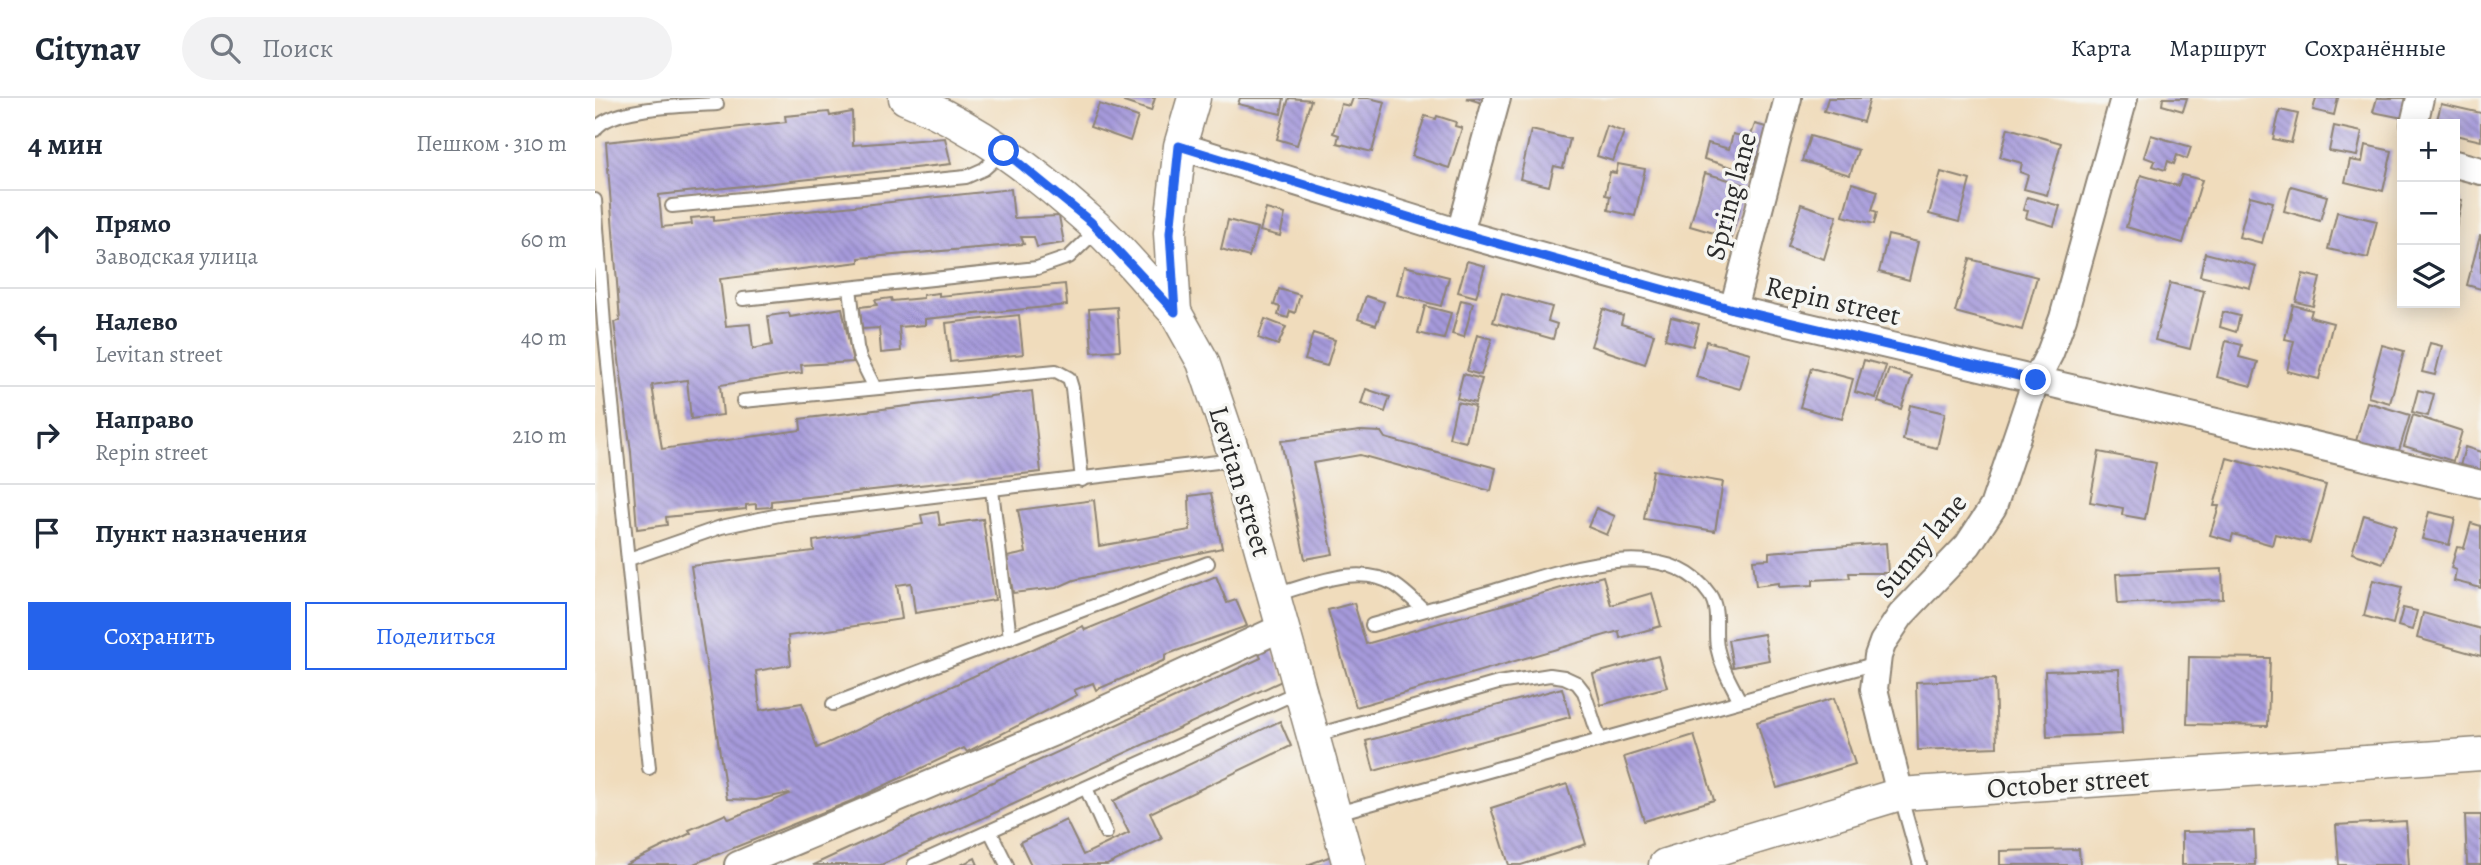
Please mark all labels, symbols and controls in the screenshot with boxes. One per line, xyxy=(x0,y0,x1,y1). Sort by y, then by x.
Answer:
search box xyxy=(182,17,672,80)
text: Citynav xyxy=(35,26,140,71)
icon: search xyxy=(206,29,244,67)
text: Поиск xyxy=(262,31,333,66)
text: Карта xyxy=(2071,32,2131,64)
text: Маршрут xyxy=(2169,32,2267,64)
text: Сохранённые xyxy=(2305,32,2446,64)
map controls xyxy=(2397,119,2460,308)
button: + xyxy=(2397,119,2460,182)
text: 4 мин xyxy=(28,124,103,164)
text: Пешком · 310 m xyxy=(416,128,567,159)
street label: Spring lane xyxy=(1696,128,1766,264)
route start xyxy=(988,135,1019,166)
button: − xyxy=(2397,182,2460,245)
text: Прямо xyxy=(95,206,171,241)
icon: ahead xyxy=(28,220,66,258)
text: 60 m xyxy=(520,224,567,255)
text: Заводская улица xyxy=(95,241,258,272)
button: layers xyxy=(2397,245,2460,308)
street label: Repin street xyxy=(1761,267,1904,335)
text: Налево xyxy=(95,304,178,339)
icon: left xyxy=(28,318,66,356)
text: 40 m xyxy=(521,322,567,353)
text: Levitan street xyxy=(95,339,223,370)
route end xyxy=(2020,364,2051,395)
street label: Levitan street xyxy=(1199,401,1281,561)
text: Направо xyxy=(95,402,194,437)
icon: right xyxy=(28,416,66,454)
text: 210 m xyxy=(512,420,567,451)
text: Repin street xyxy=(95,437,208,468)
street label: Sunny lane xyxy=(1866,485,1976,606)
icon: arrive xyxy=(28,514,66,552)
text: Пункт назначения xyxy=(95,516,307,551)
button: Сохранить xyxy=(28,602,291,670)
button: Поделиться xyxy=(305,602,567,670)
street label: October street xyxy=(1986,758,2151,808)

